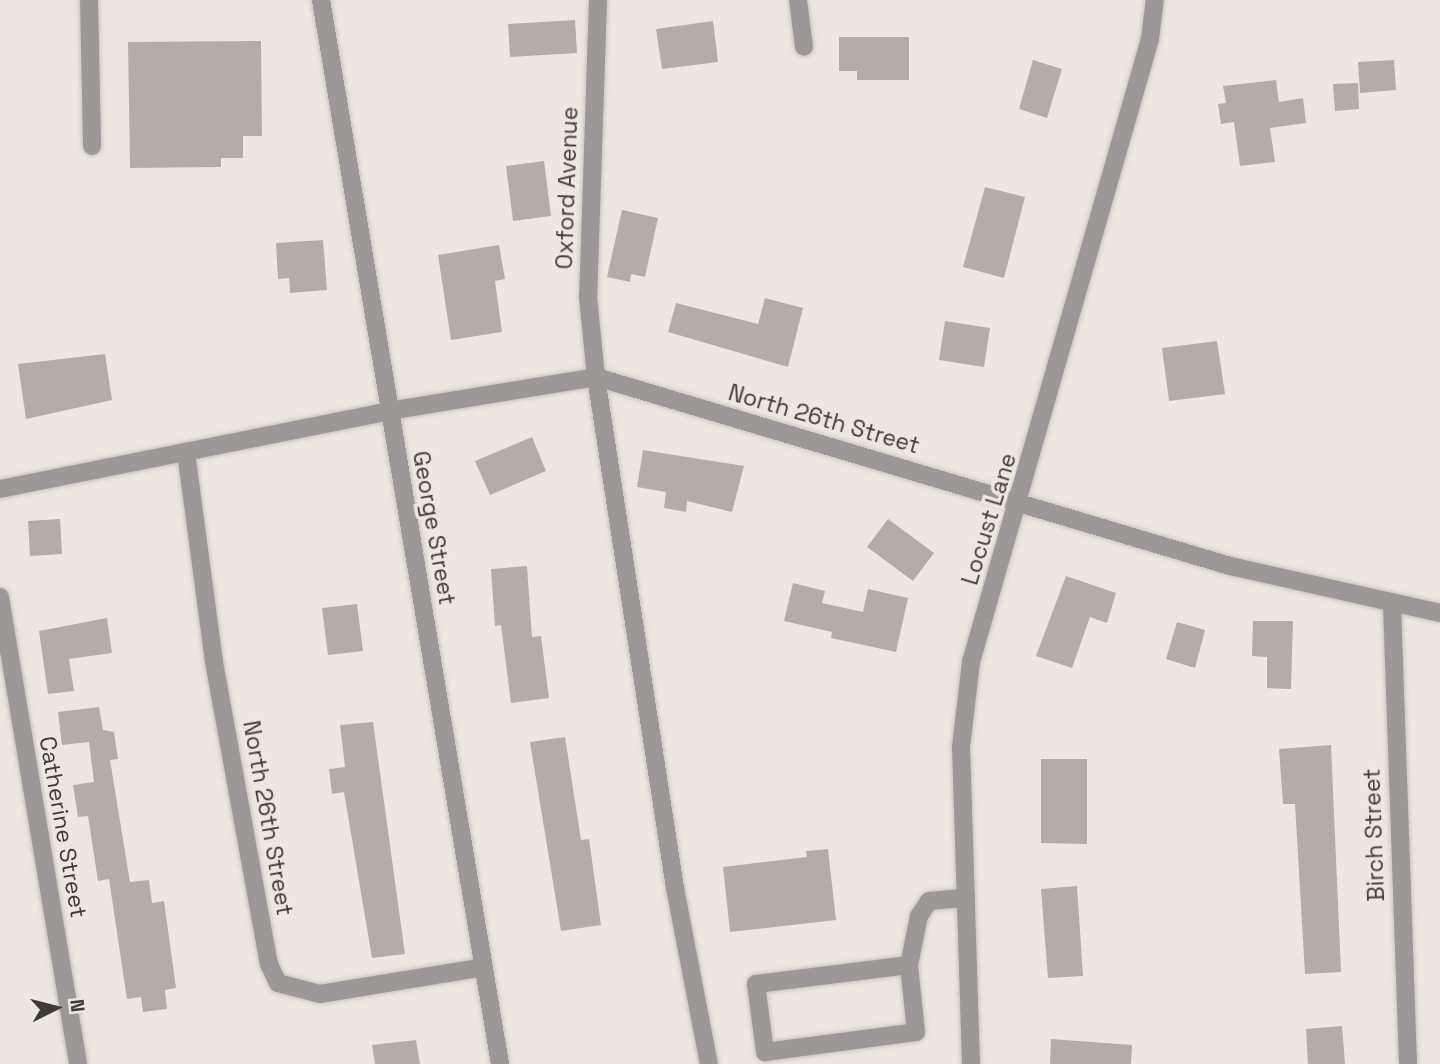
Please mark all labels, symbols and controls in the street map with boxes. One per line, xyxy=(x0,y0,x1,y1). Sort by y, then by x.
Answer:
street label: Oxford Avenue xyxy=(550,106,584,270)
street label: North 26th Street xyxy=(725,379,923,459)
street label: George Street xyxy=(407,449,461,607)
street label: Locust Lane xyxy=(956,450,1022,588)
street label: North 26th Street xyxy=(237,718,299,918)
street label: Catherine Street xyxy=(33,734,93,920)
street label: Birch Street xyxy=(1358,768,1390,902)
north arrow xyxy=(21,973,91,1043)
text: N xyxy=(64,998,90,1013)

